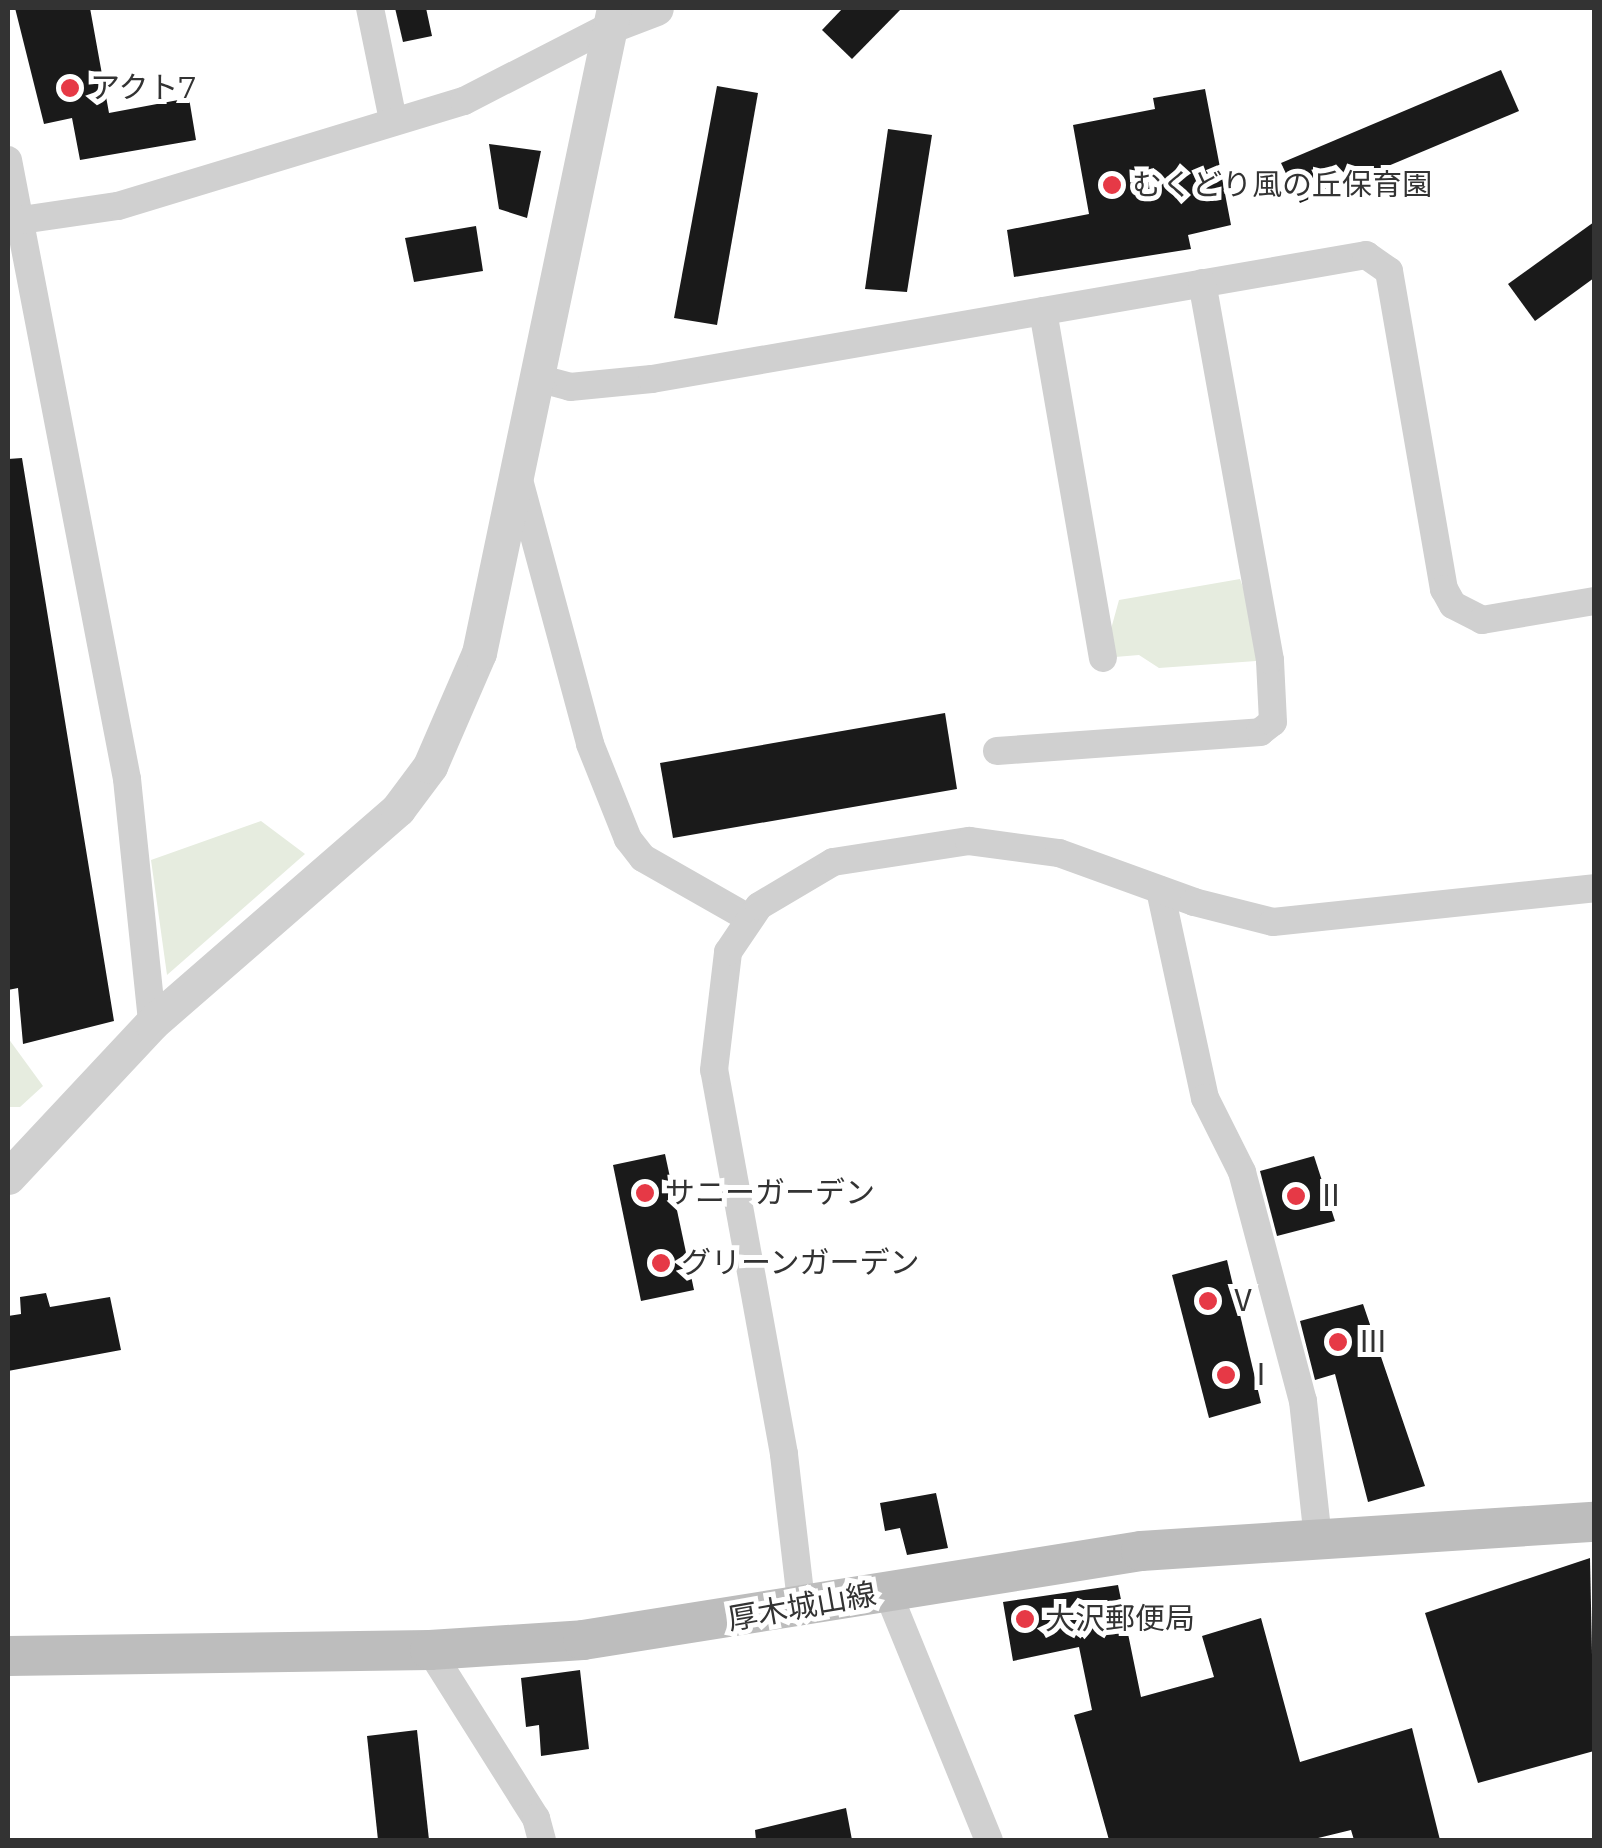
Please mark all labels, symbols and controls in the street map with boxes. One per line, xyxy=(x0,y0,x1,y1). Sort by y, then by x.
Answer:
place label: アクト7 xyxy=(90,70,198,106)
marker: アクト7 xyxy=(59,77,81,99)
place label: むくどり風の丘保育園 xyxy=(1132,167,1432,203)
marker: むくどり風の丘保育園 xyxy=(1101,174,1123,196)
place label: サニーガーデン xyxy=(665,1175,875,1211)
place label: Ⅱ xyxy=(1316,1178,1346,1214)
marker: サニーガーデン xyxy=(634,1182,656,1204)
marker: Ⅱ xyxy=(1285,1185,1307,1207)
place label: グリーンガーデン xyxy=(681,1245,921,1281)
marker: グリーンガーデン xyxy=(650,1252,672,1274)
place label: Ⅴ xyxy=(1228,1283,1258,1319)
marker: Ⅴ xyxy=(1197,1290,1219,1312)
place label: Ⅲ xyxy=(1358,1324,1388,1360)
marker: Ⅲ xyxy=(1327,1331,1349,1353)
place label: Ⅰ xyxy=(1246,1357,1276,1393)
marker: Ⅰ xyxy=(1215,1364,1237,1386)
street label: 厚木城山線 xyxy=(725,1576,879,1638)
place label: 大沢郵便局 xyxy=(1045,1601,1195,1637)
marker: 大沢郵便局 xyxy=(1014,1608,1036,1630)

